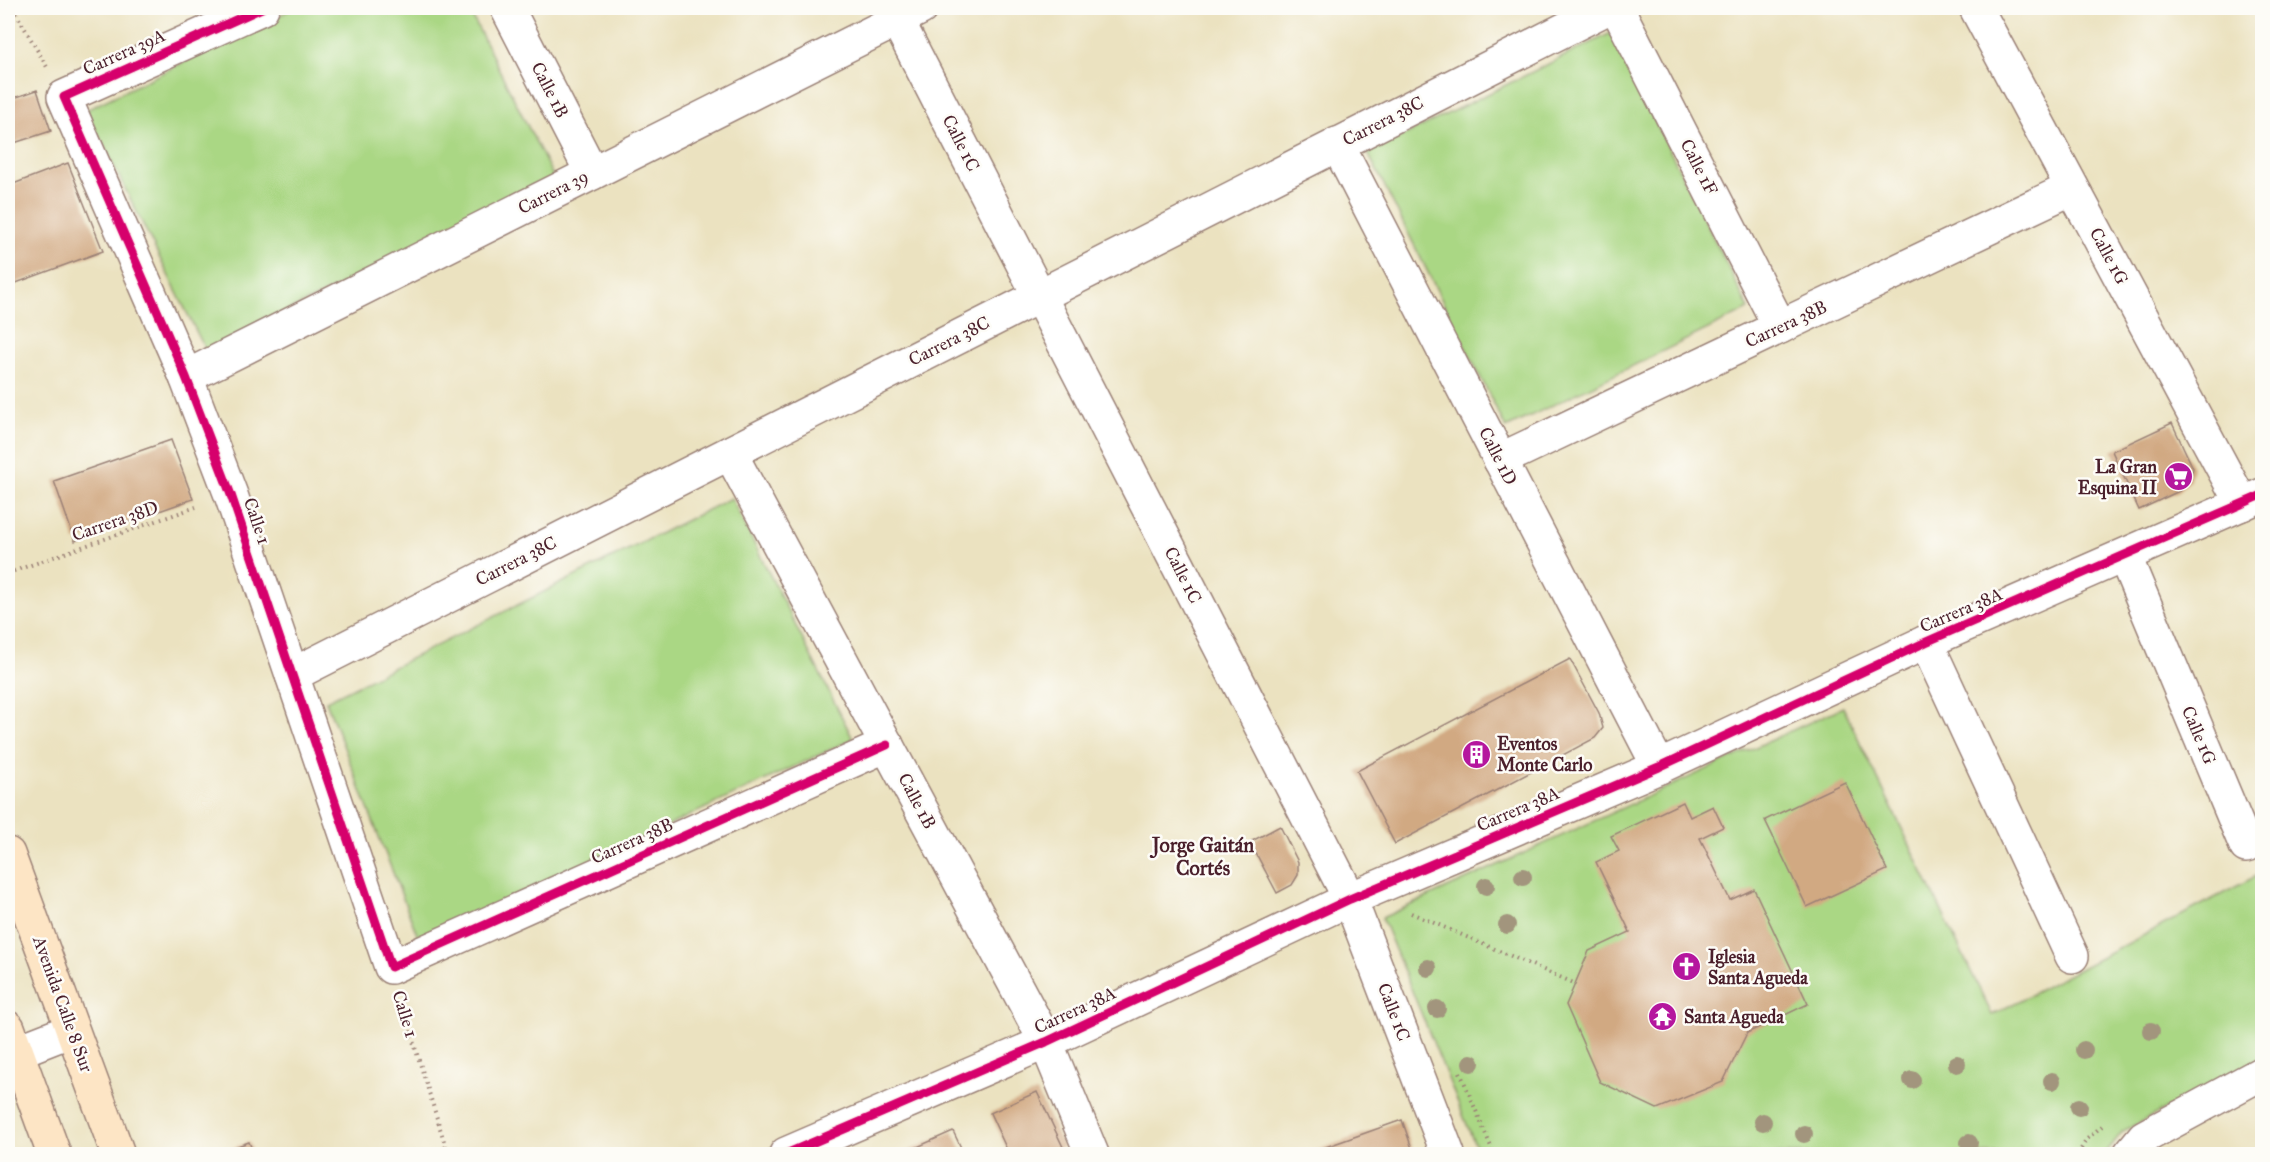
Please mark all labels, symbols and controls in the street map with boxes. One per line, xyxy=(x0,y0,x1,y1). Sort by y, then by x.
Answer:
street label: Carrera 39A xyxy=(79,24,169,80)
street label: Calle 1B xyxy=(527,58,573,122)
street label: Carrera 38C xyxy=(1339,91,1427,151)
street label: Calle 1C xyxy=(938,111,984,175)
street label: Calle 1F xyxy=(1676,135,1722,199)
street label: Carrera 39 xyxy=(514,165,592,219)
street label: Calle 1G xyxy=(2085,224,2133,288)
street label: Carrera 38B xyxy=(1742,296,1830,352)
street label: Carrera 38C xyxy=(905,311,993,371)
street label: Calle 1D xyxy=(1474,423,1522,489)
place label: La Gran Esquina II xyxy=(2078,456,2157,500)
supermarket icon: La Gran Esquina II xyxy=(2162,461,2194,493)
street label: Calle 1 xyxy=(239,495,275,547)
street label: Carrera 38D xyxy=(69,496,161,546)
street label: Carrera 38C xyxy=(472,531,560,591)
street label: Calle 1C xyxy=(1160,543,1206,607)
street label: Carrera 38A xyxy=(1916,583,2006,637)
street label: Calle 1G xyxy=(2177,703,2221,767)
place label: Eventos Monte Carlo xyxy=(1497,733,1592,776)
building icon: Eventos Monte Carlo xyxy=(1460,738,1492,770)
street label: Calle 1B xyxy=(893,769,941,833)
street label: Carrera 38A xyxy=(1473,782,1563,836)
street label: Carrera 38B xyxy=(587,813,677,869)
district label: Jorge Gaitán Cortés xyxy=(1149,833,1254,880)
street label: Avenida Calle 8 Sur xyxy=(28,932,98,1075)
place label: Iglesia Santa Agueda xyxy=(1708,946,1808,990)
church icon: Iglesia Santa Agueda xyxy=(1671,951,1703,983)
street label: Calle 1C xyxy=(1373,980,1415,1044)
street label: Carrera 38A xyxy=(1031,981,1119,1039)
street label: Calle 1 xyxy=(387,988,423,1040)
temple icon: Santa Agueda xyxy=(1647,1001,1679,1033)
place label: Santa Agueda xyxy=(1684,1006,1784,1029)

